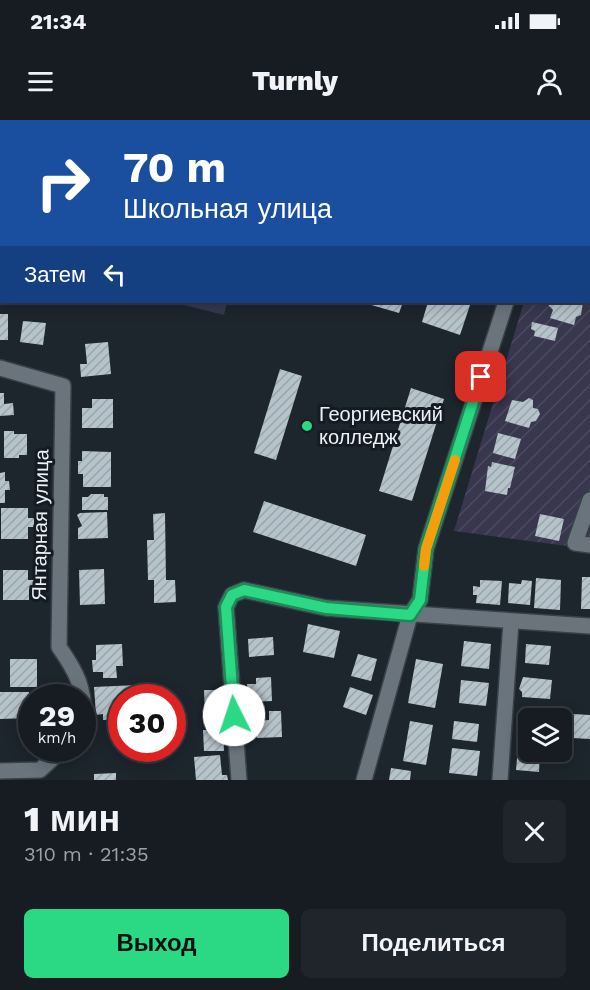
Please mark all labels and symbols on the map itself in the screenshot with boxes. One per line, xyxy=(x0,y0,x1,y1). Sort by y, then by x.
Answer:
pin xyxy=(455,351,506,402)
place label: Георгиевский колледж xyxy=(319,402,443,449)
marker: Георгиевский колледж xyxy=(300,419,314,433)
street label: Янтарная улица xyxy=(27,448,53,601)
position arrow xyxy=(202,683,266,747)
speed limit sign: 30 xyxy=(108,684,186,762)

